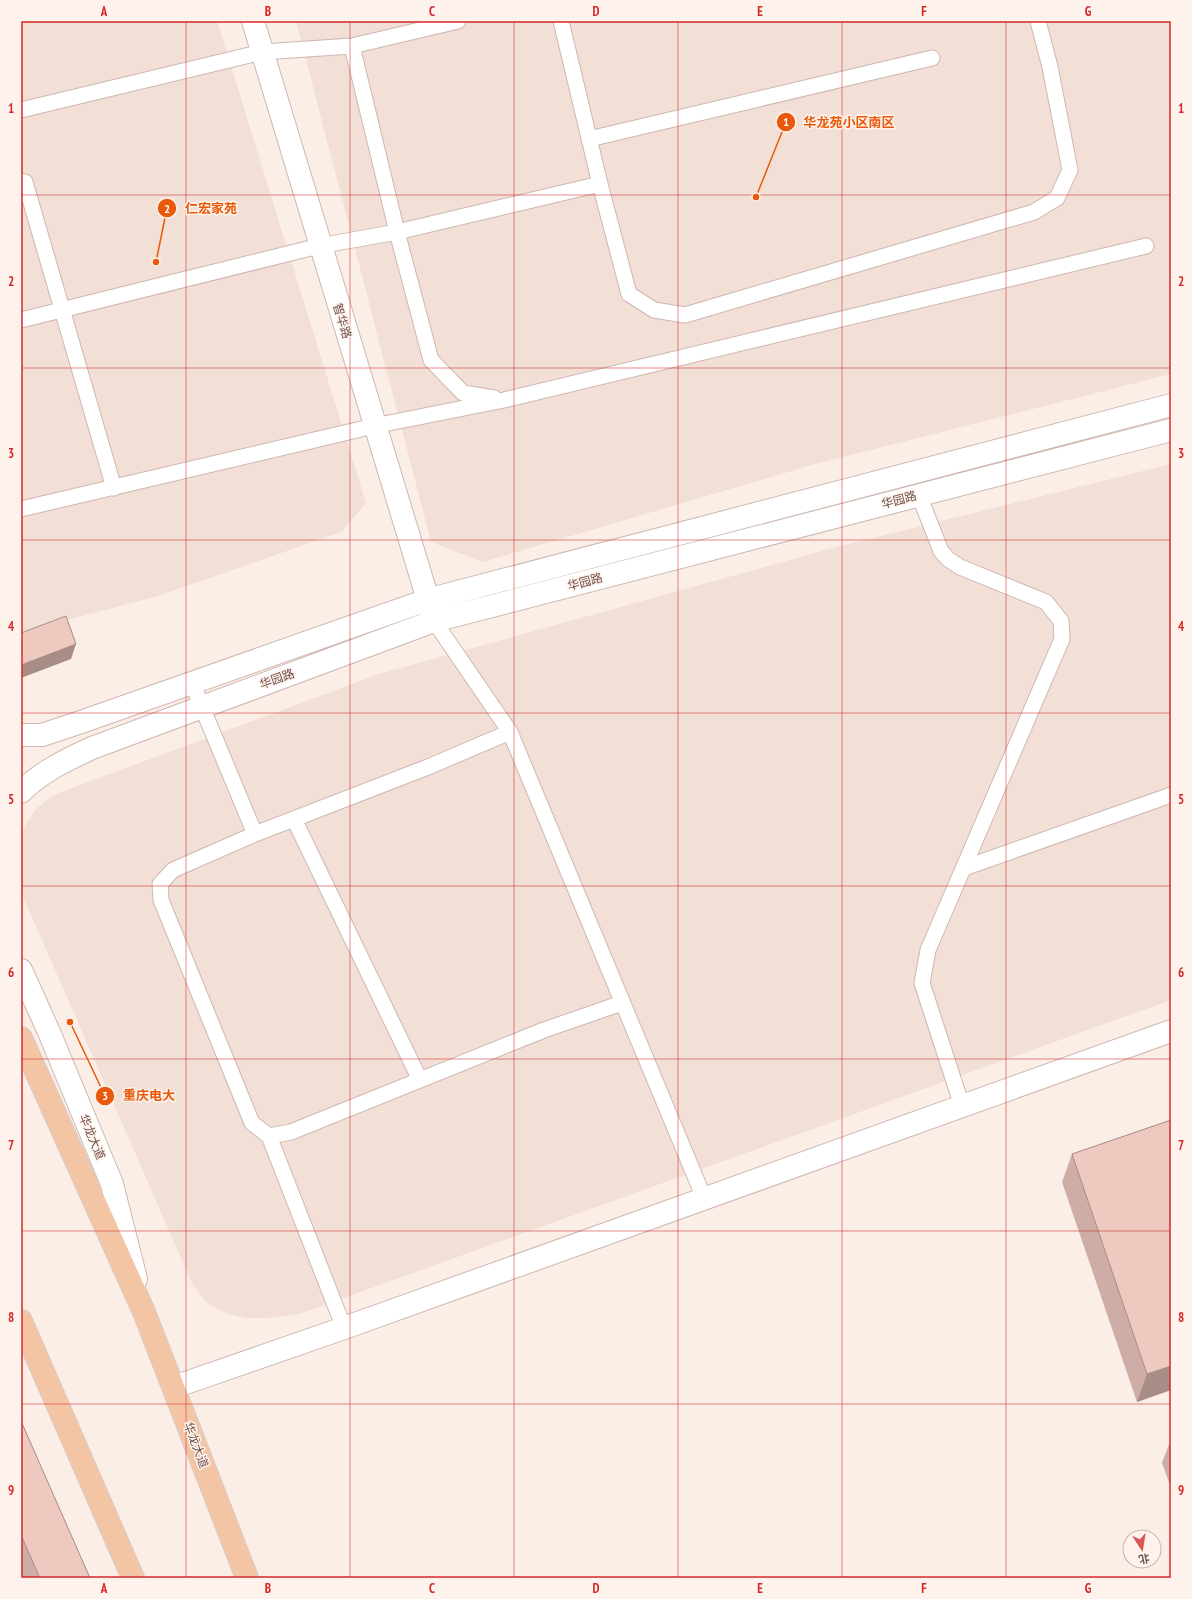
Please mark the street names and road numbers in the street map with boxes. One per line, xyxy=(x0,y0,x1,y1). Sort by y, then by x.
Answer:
street label: 智华路 xyxy=(330,301,355,340)
street label: 华园路 xyxy=(880,488,918,511)
street label: 华园路 xyxy=(566,570,604,593)
street label: 华园路 xyxy=(257,665,296,692)
street label: 华龙大道 xyxy=(76,1112,109,1162)
street label: 华龙大道 xyxy=(181,1420,212,1470)

